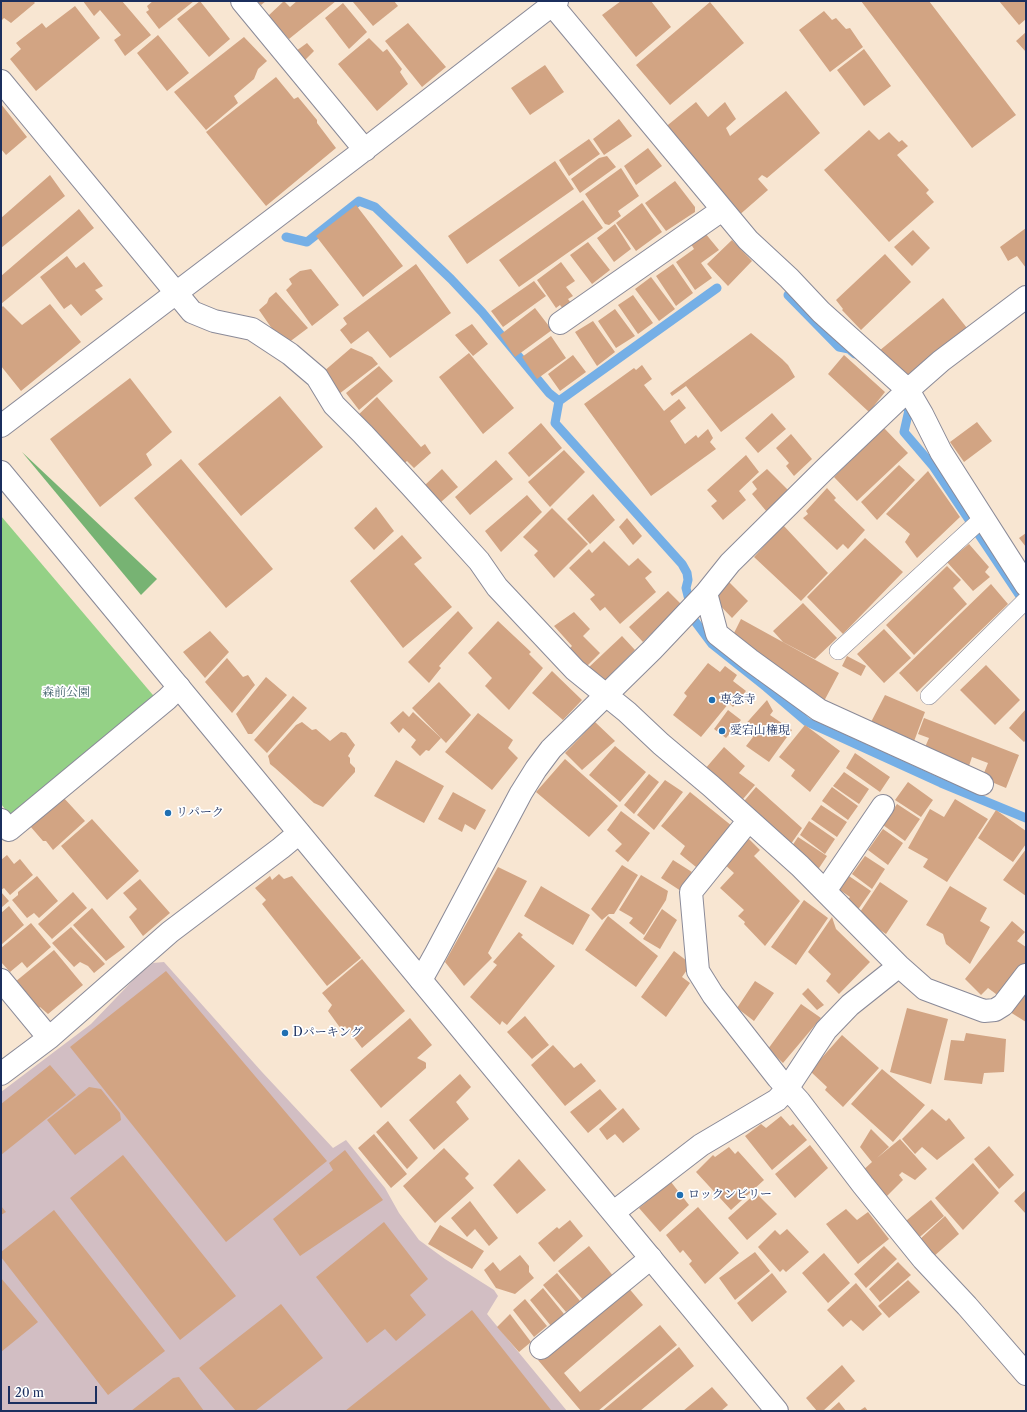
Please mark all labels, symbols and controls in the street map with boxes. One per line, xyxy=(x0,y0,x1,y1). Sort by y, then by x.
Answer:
park label: 森前公園 xyxy=(42,686,90,700)
place label: 専念寺 xyxy=(720,693,756,707)
marker: 専念寺 xyxy=(707,695,717,705)
place label: 愛宕山権現 xyxy=(730,724,790,738)
marker: 愛宕山権現 xyxy=(717,726,727,736)
place label: リパーク xyxy=(176,806,224,820)
marker: リパーク xyxy=(163,808,173,818)
place label: Dパーキング xyxy=(293,1026,363,1040)
marker: Dパーキング xyxy=(280,1028,290,1038)
place label: ロックンビリー xyxy=(688,1188,772,1202)
marker: ロックンビリー xyxy=(675,1190,685,1200)
scale bar xyxy=(10,1378,99,1404)
text: 20 m xyxy=(15,1385,44,1400)

